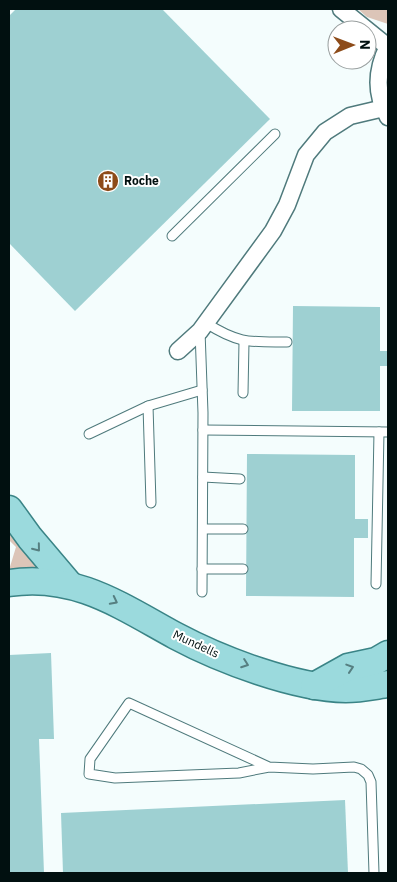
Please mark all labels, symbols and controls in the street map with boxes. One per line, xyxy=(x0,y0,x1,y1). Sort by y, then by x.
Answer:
north arrow xyxy=(327,20,377,70)
text: N xyxy=(356,40,374,50)
building icon: Roche xyxy=(96,169,120,193)
place label: Roche xyxy=(124,173,159,188)
one-way arrow xyxy=(32,542,40,551)
one-way arrow xyxy=(109,595,118,605)
street label: Mundells xyxy=(171,626,222,661)
one-way arrow xyxy=(240,658,248,668)
one-way arrow xyxy=(346,663,354,673)

